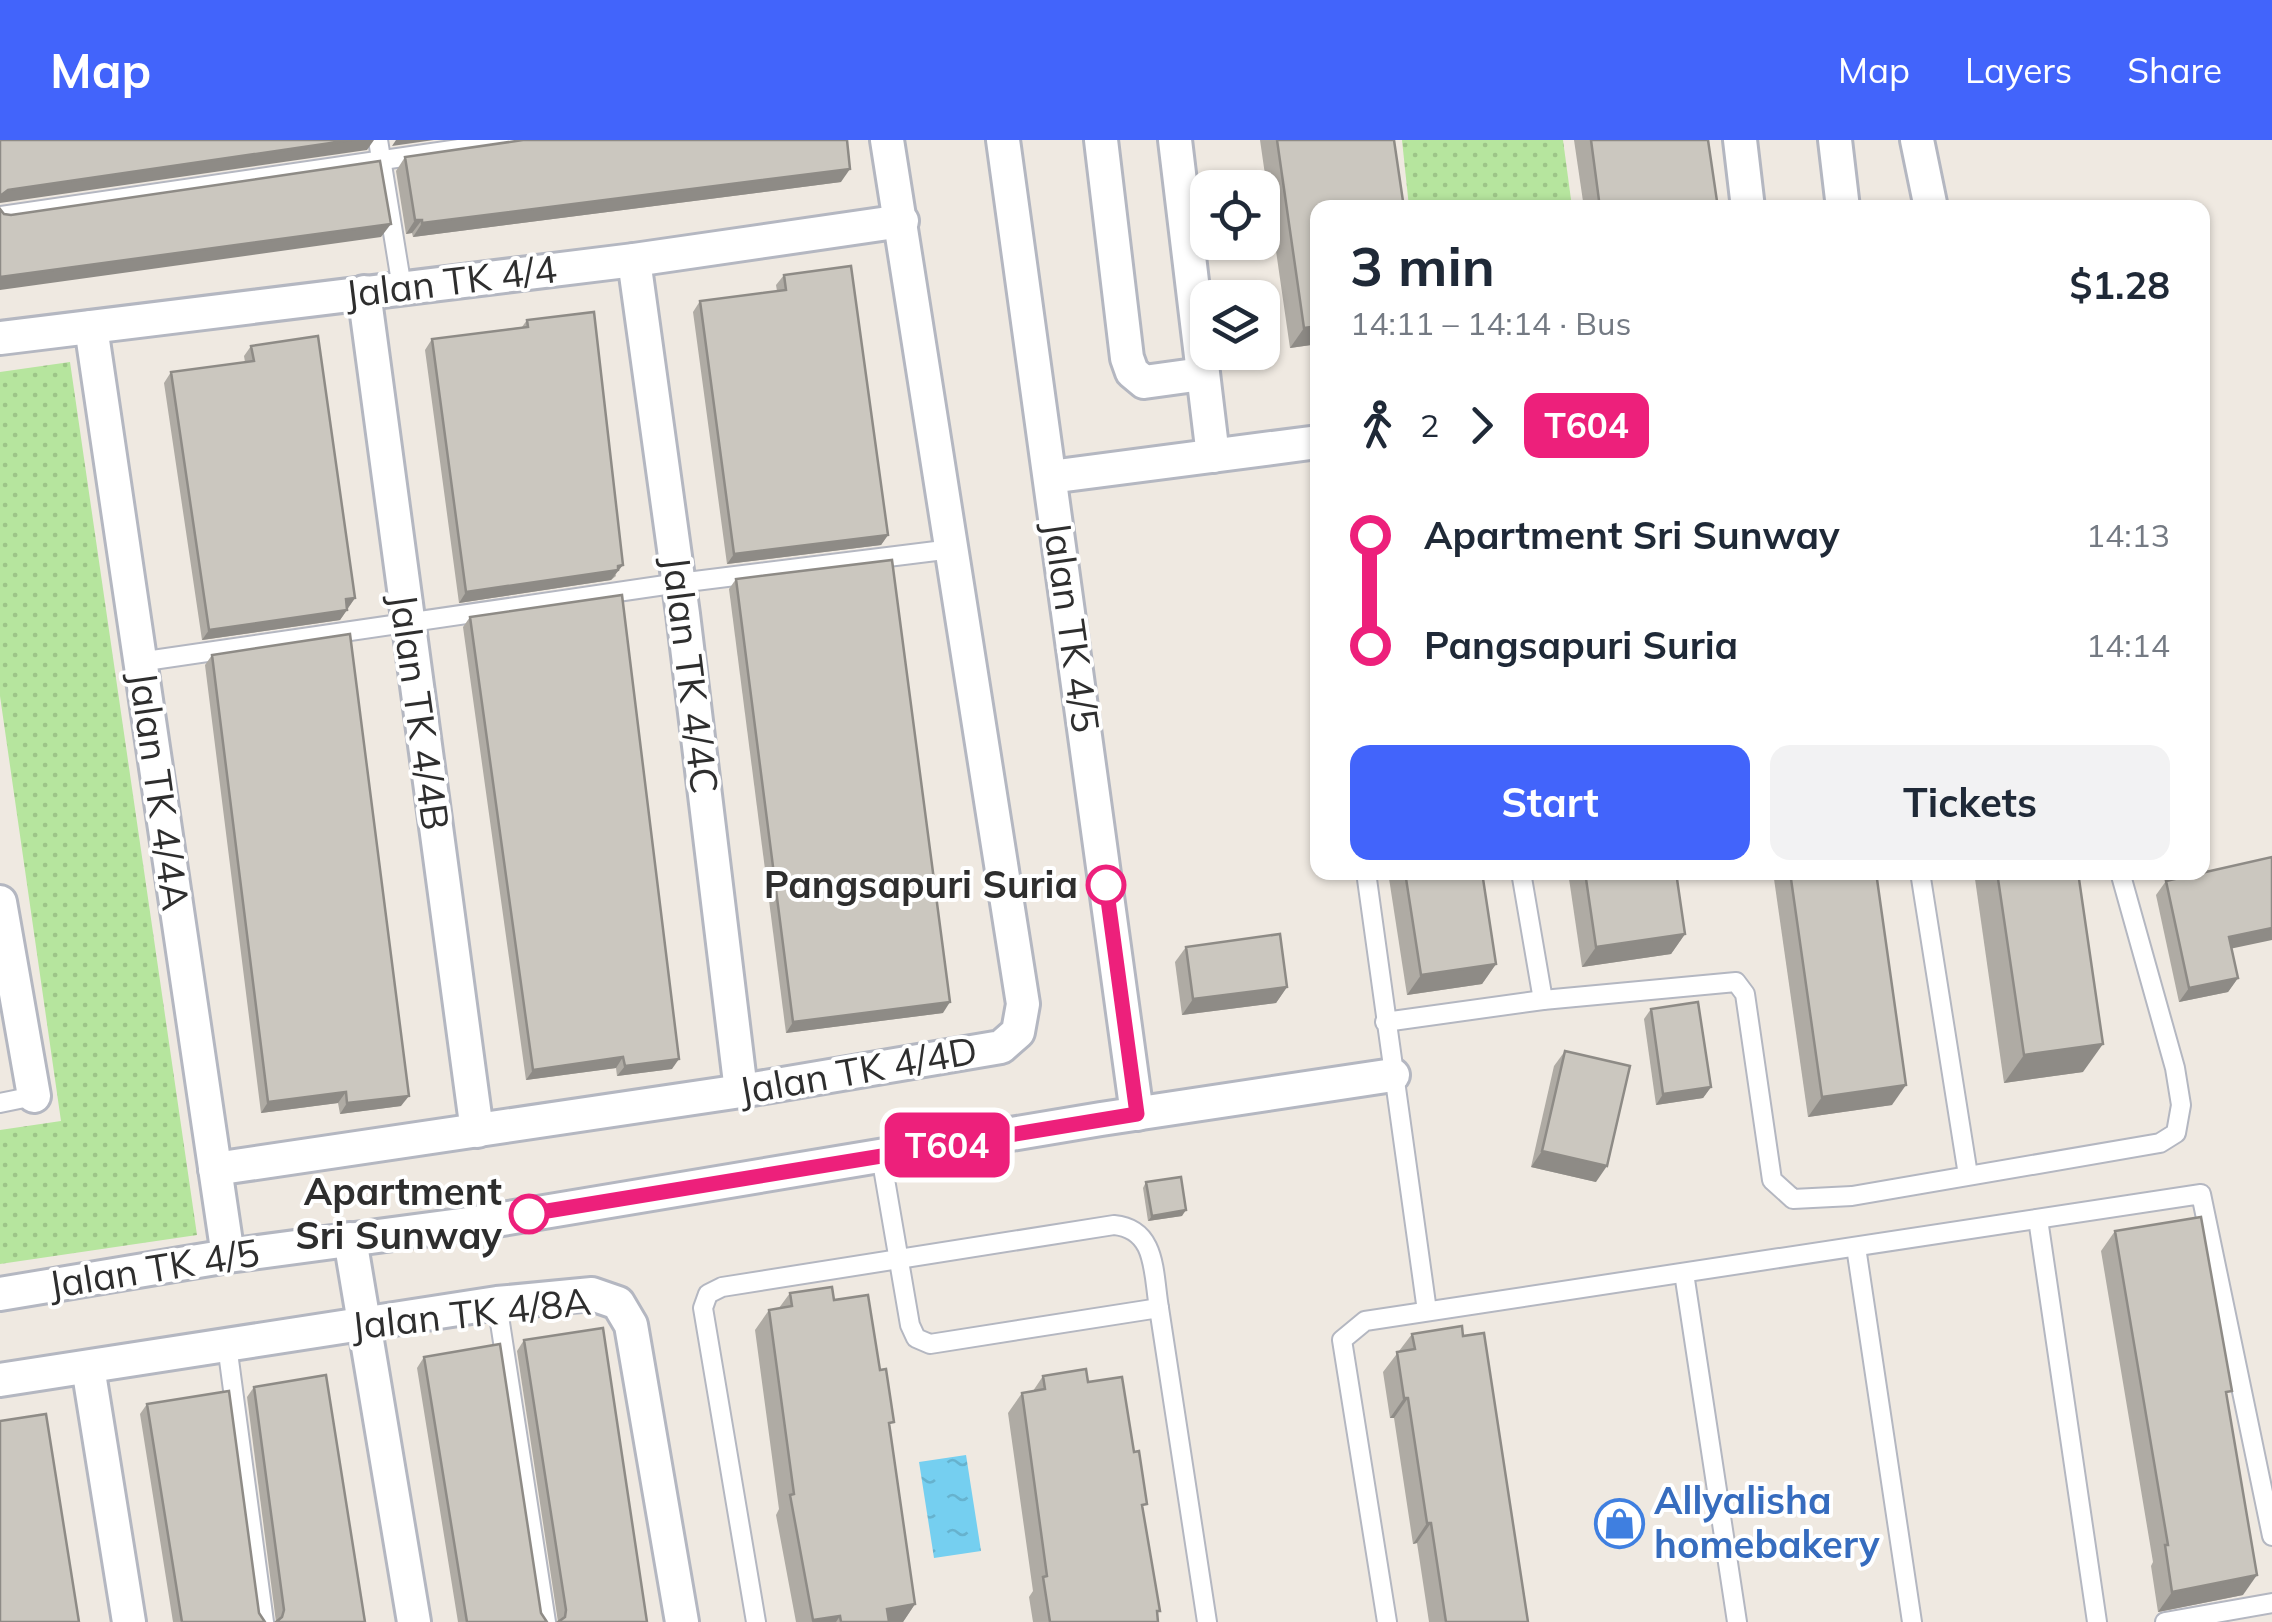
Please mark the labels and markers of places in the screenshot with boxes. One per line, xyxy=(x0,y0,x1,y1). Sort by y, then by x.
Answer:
place label: Pangsapuri Suria xyxy=(764,860,1078,908)
marker: Pangsapuri Suria xyxy=(1087,866,1125,904)
place label: Apartment Sri Sunway xyxy=(295,1167,502,1259)
marker: Apartment Sri Sunway xyxy=(510,1195,548,1233)
place label: Allyalisha homebakery xyxy=(1654,1476,1880,1568)
shop icon: Allyalisha homebakery xyxy=(1593,1497,1645,1549)

